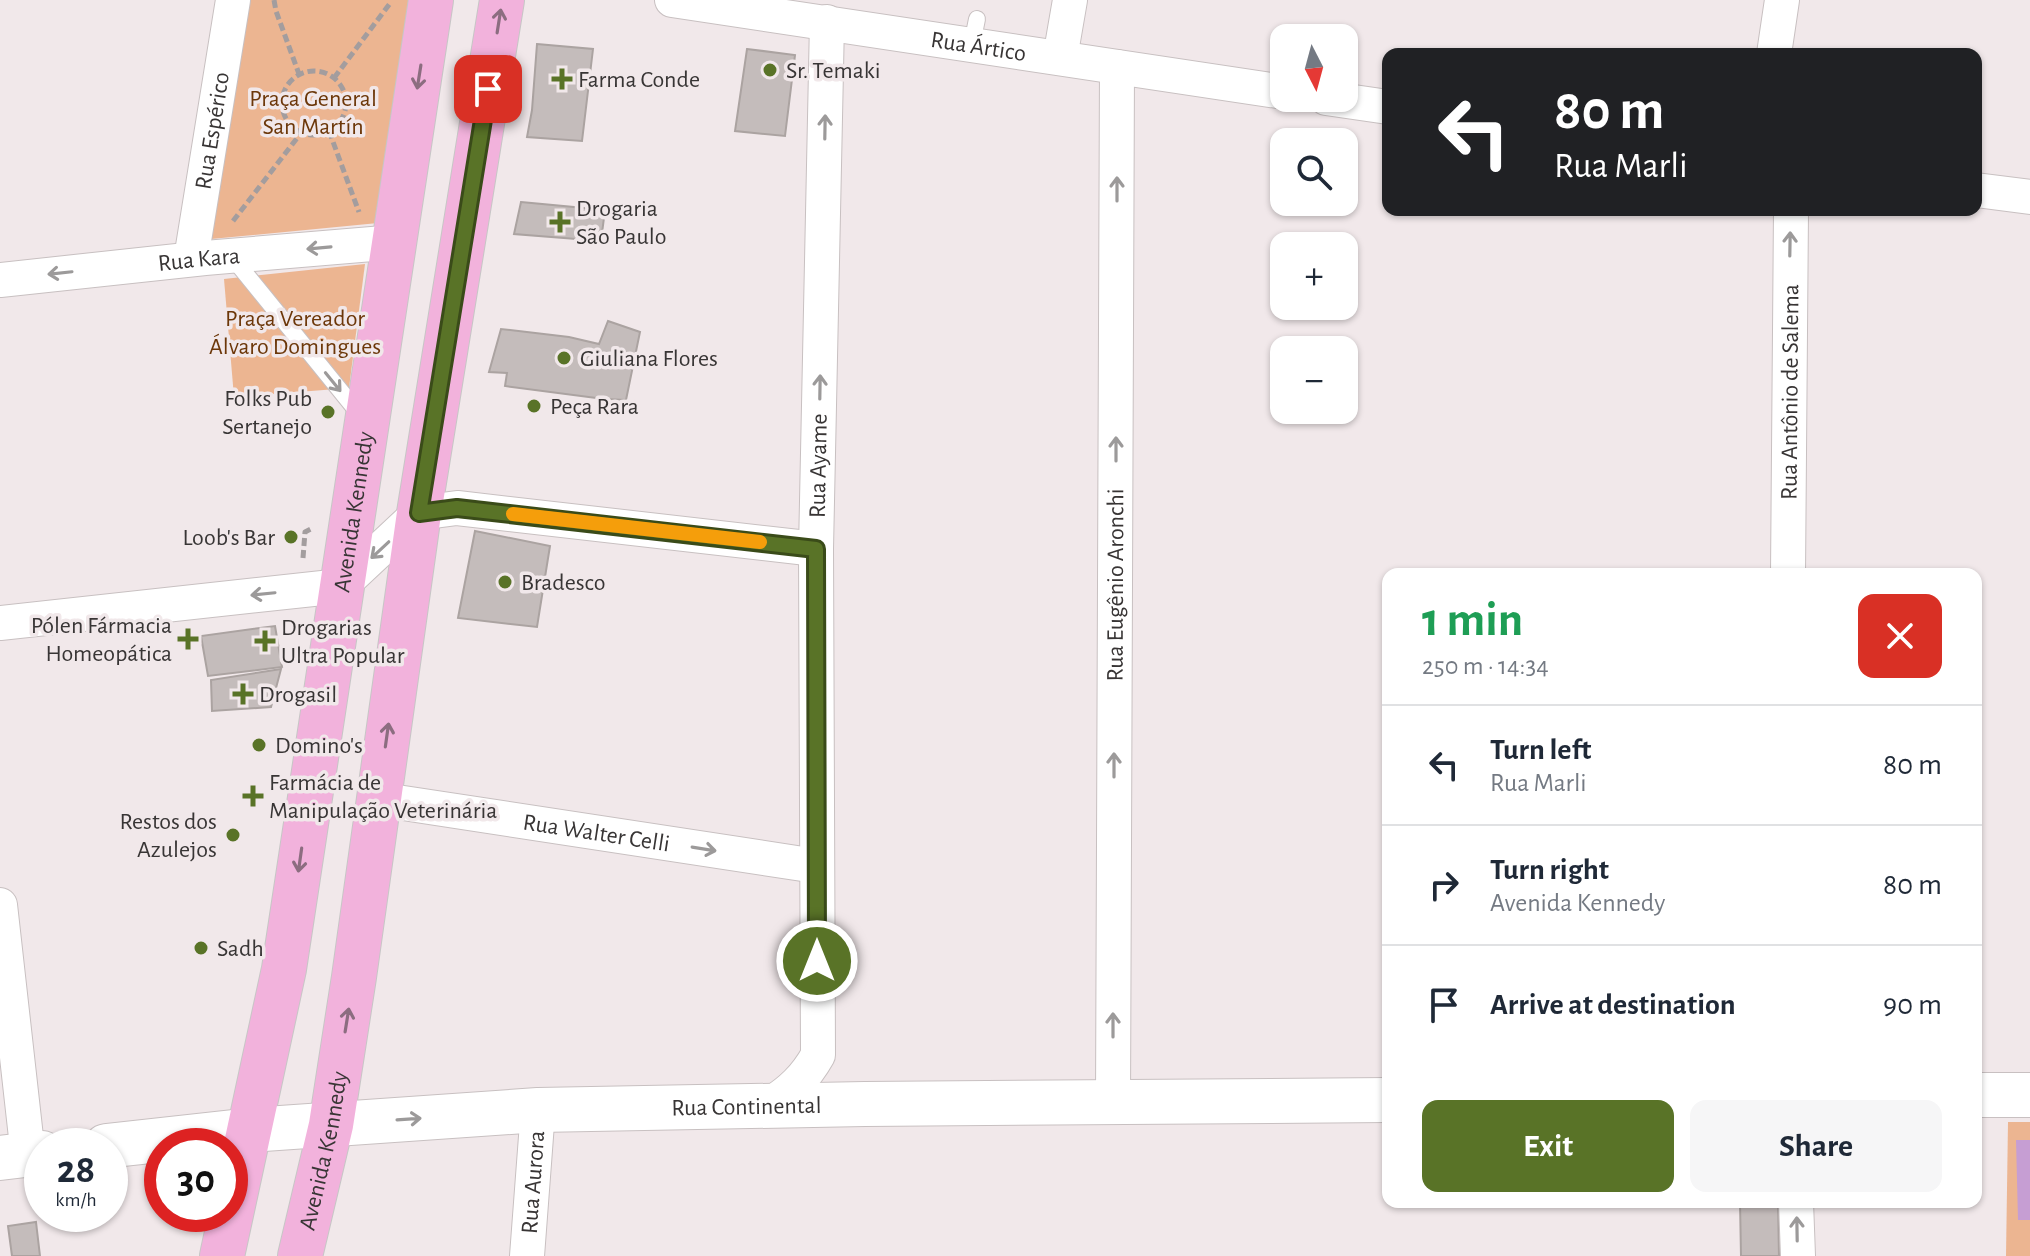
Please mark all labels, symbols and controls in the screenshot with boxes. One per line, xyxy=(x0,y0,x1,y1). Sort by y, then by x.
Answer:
one-way arrow xyxy=(492,9,507,35)
north arrow xyxy=(1270,24,1358,112)
map controls xyxy=(1270,24,1358,424)
street label: Rua Ártico xyxy=(929,28,1028,66)
pin xyxy=(454,55,522,123)
place label: Sr. Temaki xyxy=(786,59,881,83)
marker: Sr. Temaki xyxy=(761,61,779,79)
one-way arrow xyxy=(411,64,426,89)
icon: arrive xyxy=(466,67,510,111)
place label: Farma Conde xyxy=(578,68,700,92)
street label: Rua Espérico xyxy=(191,70,234,191)
marker: Farma Conde xyxy=(553,70,571,88)
icon: left xyxy=(1422,80,1526,184)
text: 80 m xyxy=(1554,83,1664,139)
park label: Praça General San Martín xyxy=(249,87,377,139)
one-way arrow xyxy=(817,114,833,141)
button: search xyxy=(1270,128,1358,216)
text: Rua Marli xyxy=(1554,148,1688,184)
one-way arrow xyxy=(1109,176,1125,203)
place label: Drogaria São Paulo xyxy=(576,197,667,249)
marker: Drogaria São Paulo xyxy=(551,213,569,231)
one-way arrow xyxy=(1782,231,1798,258)
button: + xyxy=(1270,232,1358,320)
one-way arrow xyxy=(306,241,333,256)
street label: Rua Kara xyxy=(157,244,241,276)
one-way arrow xyxy=(47,266,74,281)
street label: Rua Antônio de Salema xyxy=(1778,284,1803,500)
park label: Praça Vereador Álvaro Domingues xyxy=(209,307,381,359)
button: − xyxy=(1270,336,1358,424)
place label: Giuliana Flores xyxy=(580,347,718,371)
marker: Giuliana Flores xyxy=(555,349,573,367)
one-way arrow xyxy=(324,371,342,392)
one-way arrow xyxy=(812,374,827,401)
place label: Folks Pub Sertanejo xyxy=(222,387,312,439)
place label: Peça Rara xyxy=(550,395,639,419)
marker: Peça Rara xyxy=(525,397,543,415)
marker: Folks Pub Sertanejo xyxy=(319,403,337,421)
street label: Rua Ayame xyxy=(806,413,832,518)
street label: Avenida Kennedy xyxy=(330,430,378,594)
one-way arrow xyxy=(1108,436,1124,463)
street label: Rua Eugênio Aronchi xyxy=(1104,488,1128,682)
place label: Loob's Bar xyxy=(182,526,275,550)
marker: Loob's Bar xyxy=(282,528,300,546)
one-way arrow xyxy=(370,540,390,559)
place label: Bradesco xyxy=(521,571,606,595)
marker: Bradesco xyxy=(496,573,514,591)
one-way arrow xyxy=(250,587,277,602)
button: close xyxy=(1858,594,1942,678)
text: 1 min xyxy=(1422,597,1523,645)
place label: Pólen Fármacia Homeopática xyxy=(31,614,172,666)
place label: Drogarias Ultra Popular xyxy=(281,616,405,668)
marker: Pólen Fármacia Homeopática xyxy=(179,630,197,648)
marker: Drogarias Ultra Popular xyxy=(256,632,274,650)
text: 250 m · 14:34 xyxy=(1422,653,1549,679)
place label: Drogasil xyxy=(259,683,337,707)
marker: Drogasil xyxy=(234,685,252,703)
one-way arrow xyxy=(380,723,395,748)
place label: Domino's xyxy=(275,734,363,758)
text: Turn left xyxy=(1490,735,1591,765)
marker: Domino's xyxy=(250,736,268,754)
icon: left xyxy=(1422,743,1466,787)
text: 80 m xyxy=(1883,750,1942,780)
one-way arrow xyxy=(1106,752,1122,779)
text: Rua Marli xyxy=(1490,770,1587,796)
place label: Farmácia de Manipulação Veterinária xyxy=(269,771,497,823)
marker: Farmácia de Manipulação Veterinária xyxy=(244,787,262,805)
place label: Restos dos Azulejos xyxy=(120,810,217,862)
street label: Rua Walter Celli xyxy=(521,810,671,857)
marker: Restos dos Azulejos xyxy=(224,826,242,844)
one-way arrow xyxy=(691,842,716,857)
one-way arrow xyxy=(292,847,307,872)
text: Turn right xyxy=(1490,855,1609,885)
icon: right xyxy=(1422,863,1466,907)
text: 80 m xyxy=(1883,870,1942,900)
text: Avenida Kennedy xyxy=(1490,890,1665,916)
position arrow xyxy=(775,919,859,1003)
place label: Sadh xyxy=(217,937,264,961)
marker: Sadh xyxy=(192,939,210,957)
icon: arrive xyxy=(1422,983,1466,1027)
text: Arrive at destination xyxy=(1490,990,1736,1020)
text: 90 m xyxy=(1883,990,1942,1020)
one-way arrow xyxy=(341,1008,356,1033)
one-way arrow xyxy=(1105,1012,1121,1039)
street label: Avenida Kennedy xyxy=(296,1070,352,1233)
street label: Rua Continental xyxy=(671,1094,822,1121)
button: Exit xyxy=(1422,1100,1674,1192)
button: Share xyxy=(1690,1100,1942,1192)
one-way arrow xyxy=(395,1111,422,1126)
speed limit sign: 30 xyxy=(144,1128,248,1232)
street label: Rua Aurora xyxy=(518,1130,549,1235)
text: 28 xyxy=(57,1150,95,1190)
text: km/h xyxy=(55,1190,97,1210)
one-way arrow xyxy=(1789,1216,1805,1243)

